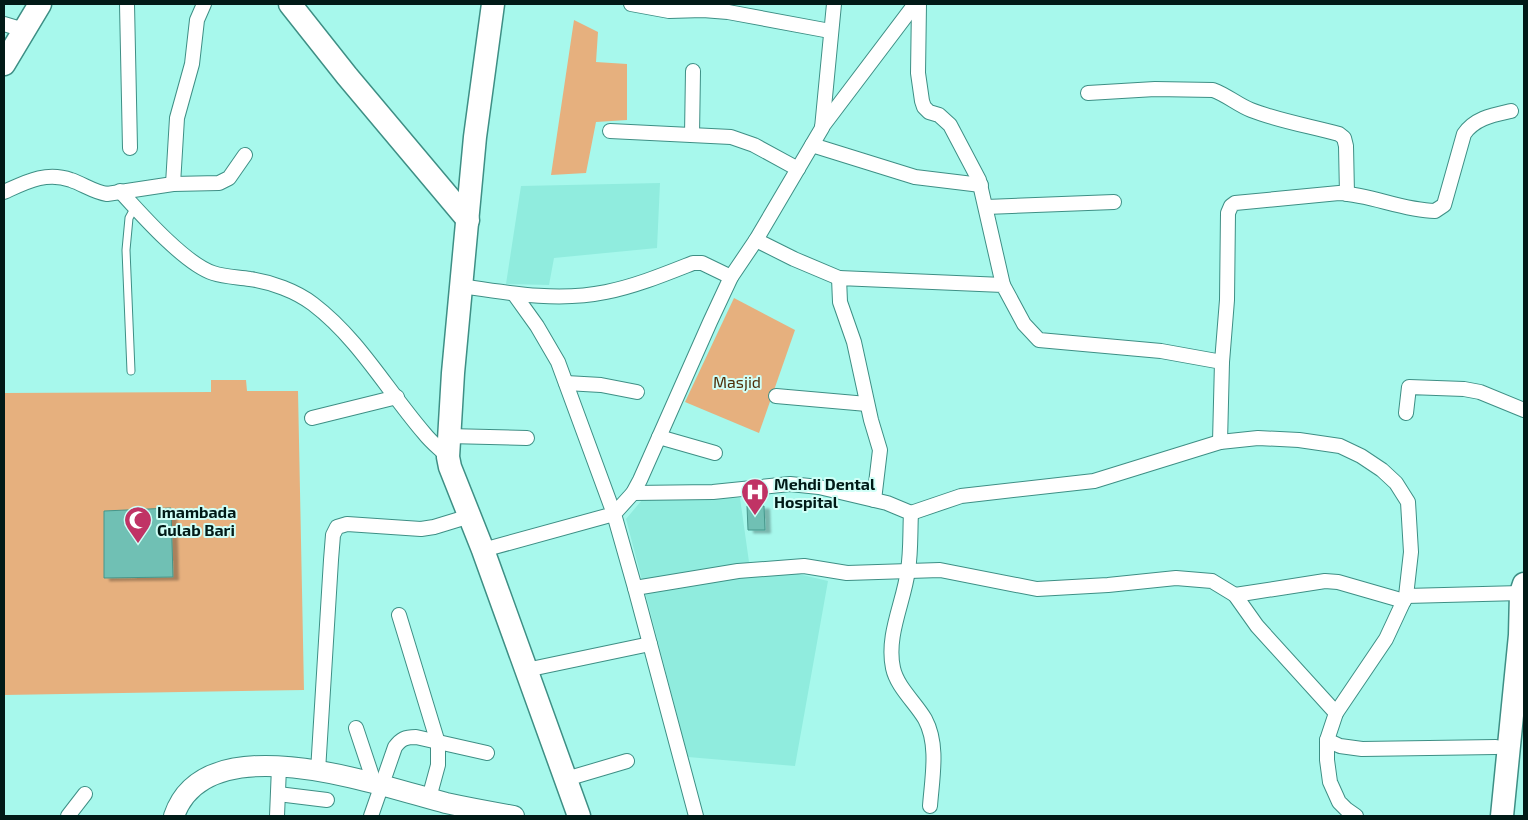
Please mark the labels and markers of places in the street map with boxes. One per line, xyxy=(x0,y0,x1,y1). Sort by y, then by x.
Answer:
place label: Mehdi Dental Hospital xyxy=(774,474,876,511)
hospital icon: Mehdi Dental Hospital xyxy=(740,477,770,516)
place label: Imambada Gulab Bari xyxy=(157,502,236,539)
mosque icon: Imambada Gulab Bari xyxy=(123,505,153,544)

